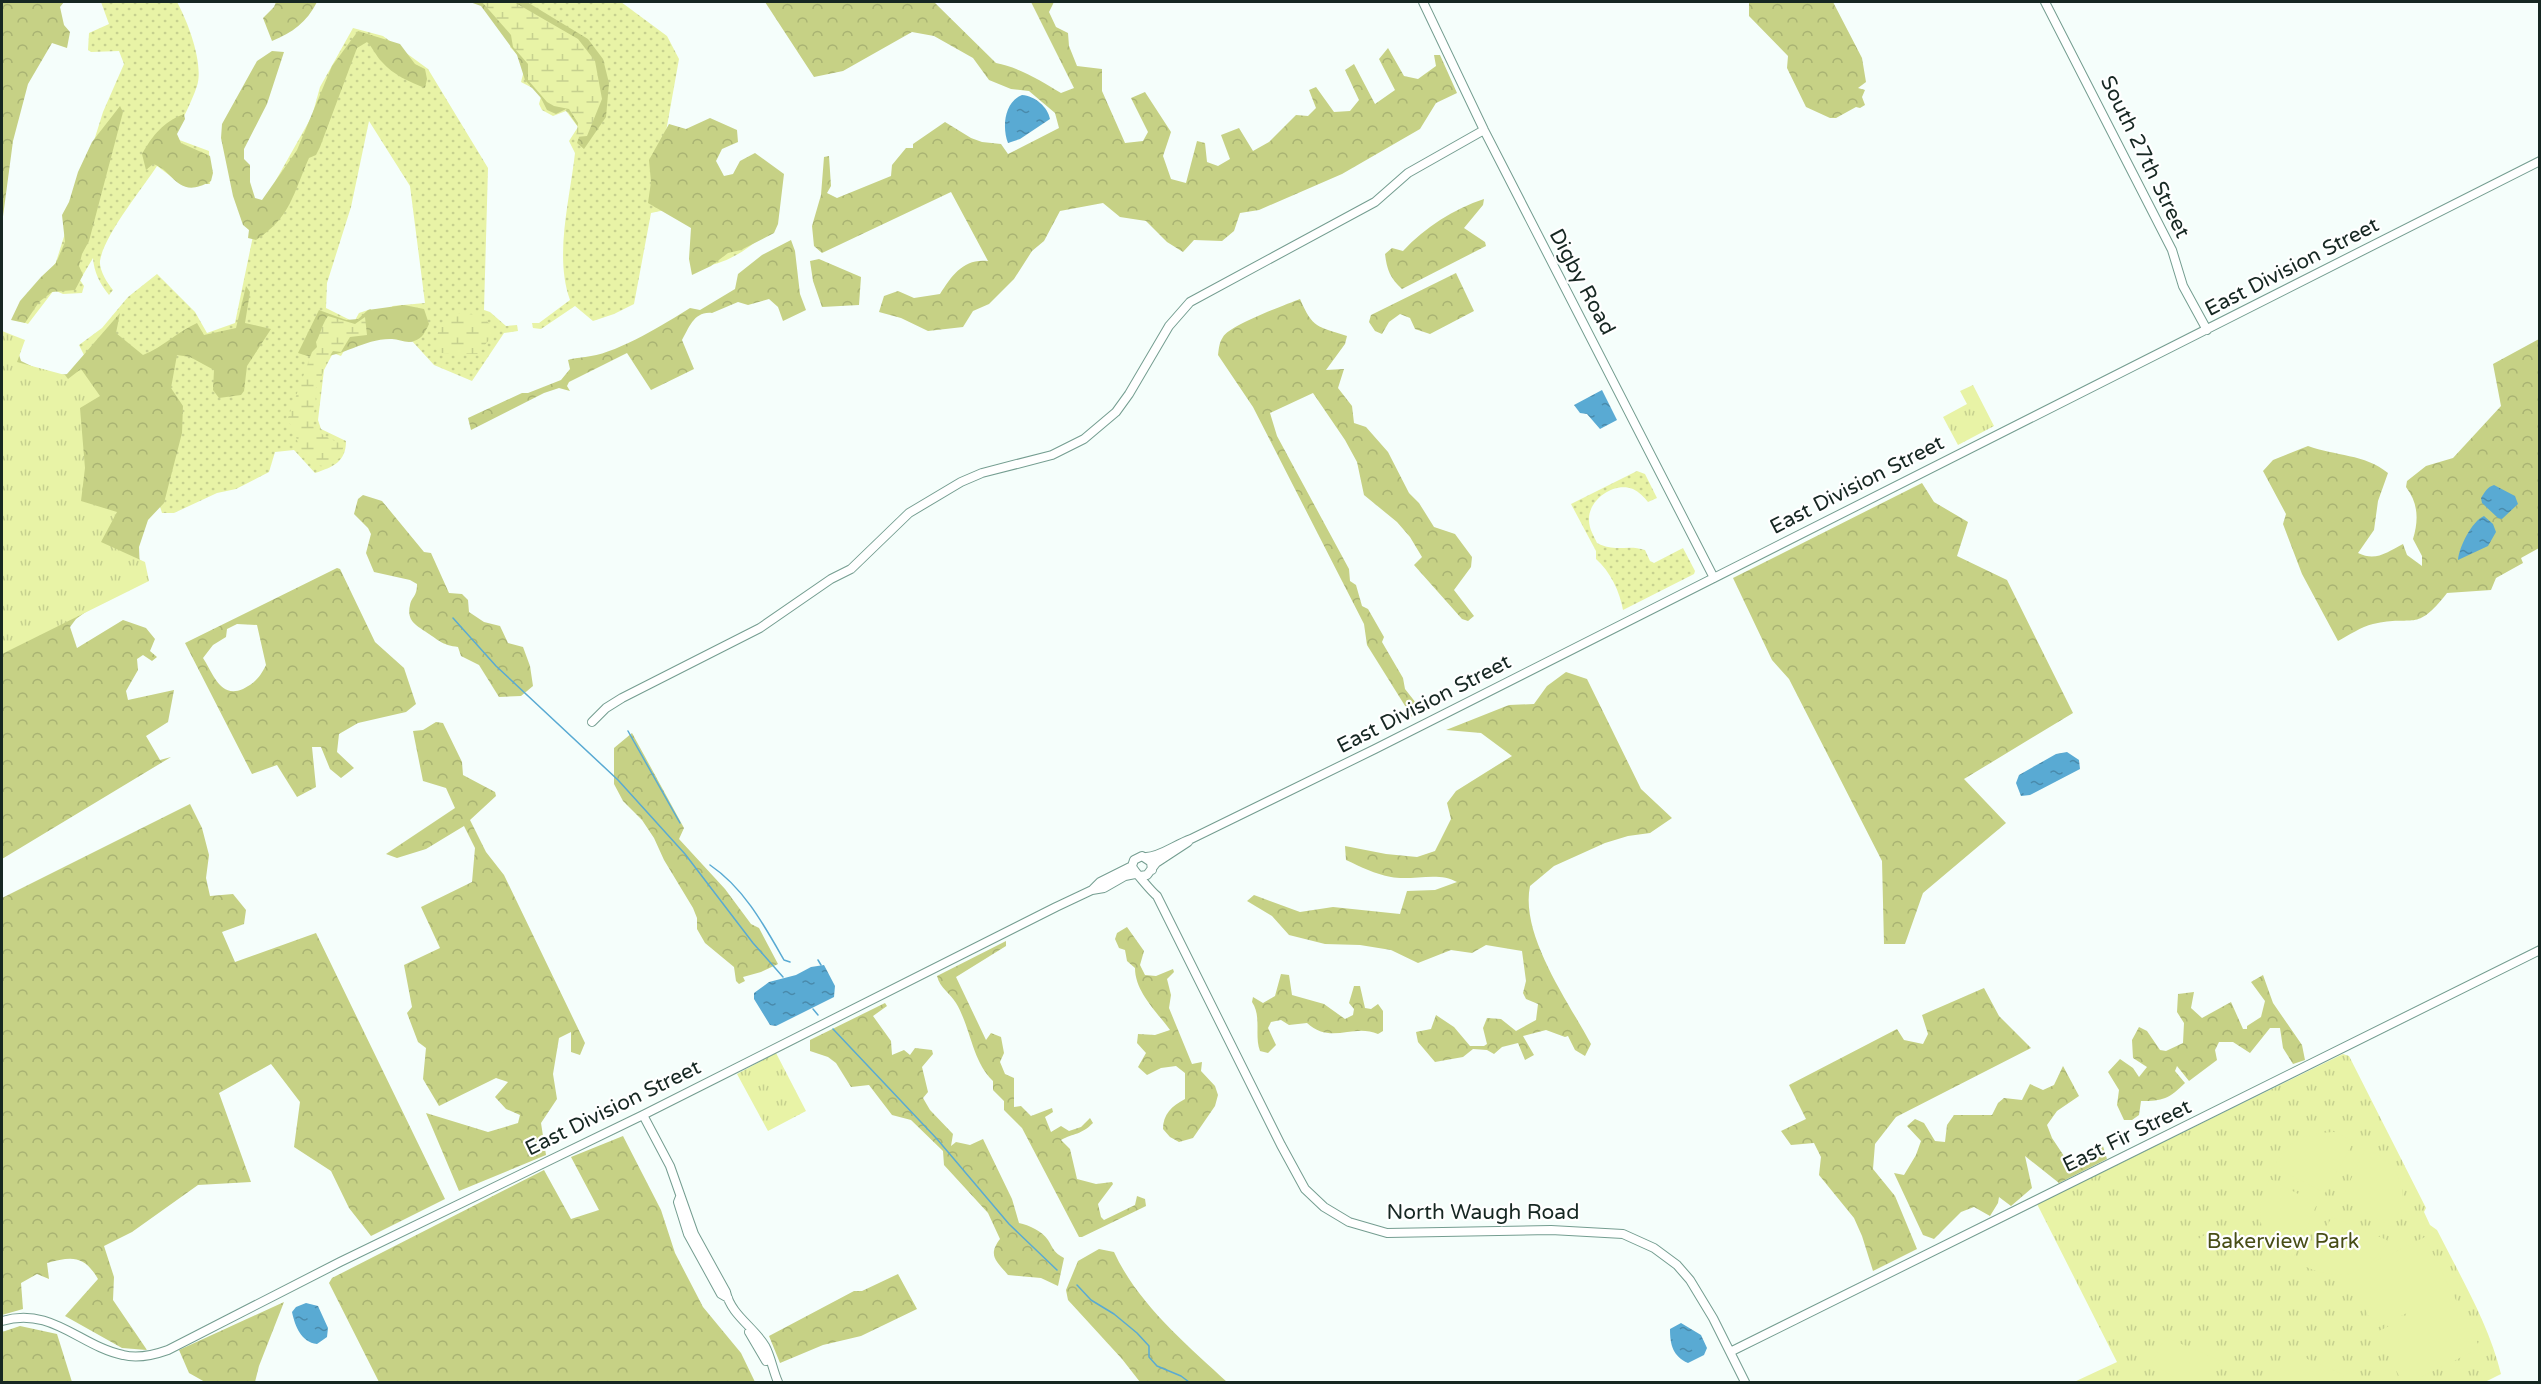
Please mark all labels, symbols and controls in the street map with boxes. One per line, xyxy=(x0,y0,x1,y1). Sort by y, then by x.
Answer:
street label: South 27th Street xyxy=(2095,72,2195,242)
street label: East Division Street xyxy=(2201,212,2383,322)
street label: Digby Road xyxy=(1544,225,1620,339)
street label: East Division Street xyxy=(1766,430,1948,540)
street label: East Division Street xyxy=(1333,649,1515,759)
street label: East Division Street xyxy=(521,1055,705,1161)
street label: East Fir Street xyxy=(2059,1094,2195,1178)
street label: North Waugh Road xyxy=(1387,1200,1579,1225)
park label: Bakerview Park xyxy=(2207,1229,2359,1254)

